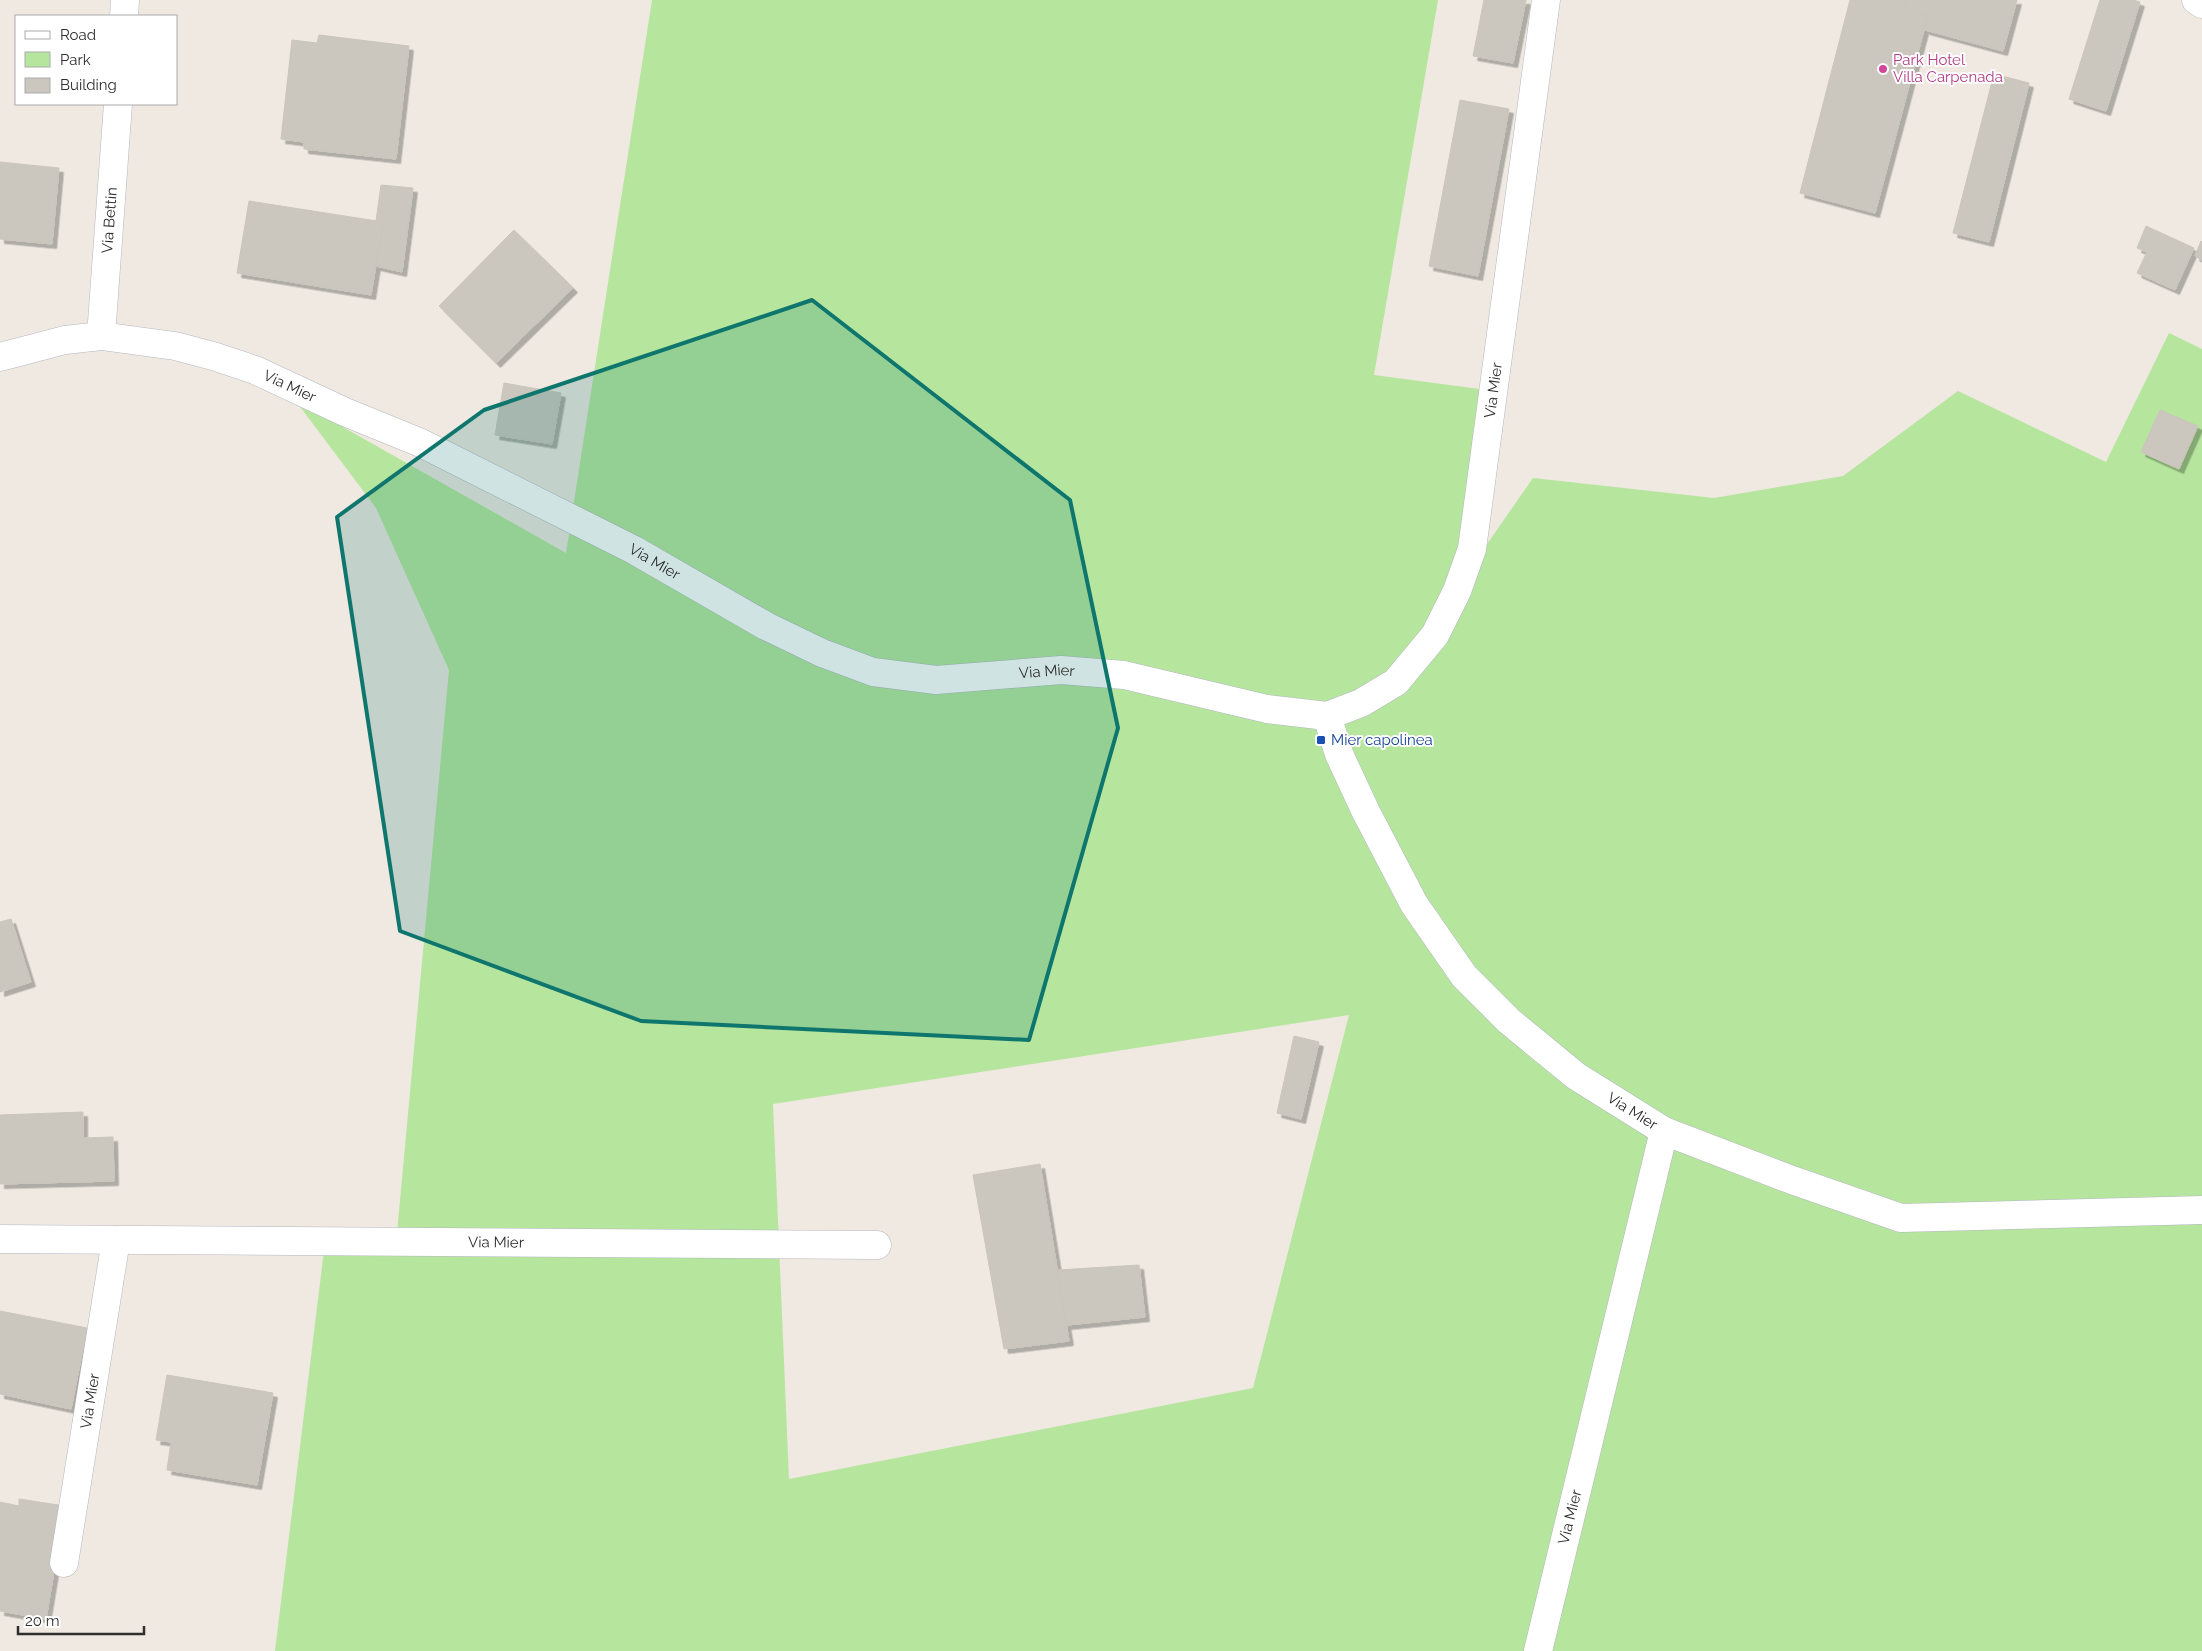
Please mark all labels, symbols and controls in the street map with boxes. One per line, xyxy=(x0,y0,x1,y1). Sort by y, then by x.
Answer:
legend xyxy=(15,15,178,105)
text: Road xyxy=(60,26,96,44)
text: Park xyxy=(60,51,91,69)
place label: Park Hotel Villa Carpenada xyxy=(1893,51,2003,86)
marker: Park Hotel Villa Carpenada xyxy=(1877,63,1889,75)
text: Building xyxy=(60,76,117,94)
street label: Via Bettin xyxy=(98,187,121,254)
street label: Via Mier xyxy=(1481,361,1506,419)
street label: Via Mier xyxy=(261,366,320,407)
street label: Via Mier xyxy=(626,540,684,584)
street label: Via Mier xyxy=(1018,661,1076,682)
place label: Mier capolinea xyxy=(1331,731,1433,749)
marker: Mier capolinea xyxy=(1315,734,1327,746)
street label: Via Mier xyxy=(1604,1089,1661,1134)
street label: Via Mier xyxy=(468,1233,525,1252)
street label: Via Mier xyxy=(77,1371,104,1430)
street label: Via Mier xyxy=(1554,1487,1586,1546)
scale bar xyxy=(18,1604,144,1636)
text: 20 m xyxy=(25,1612,60,1630)

